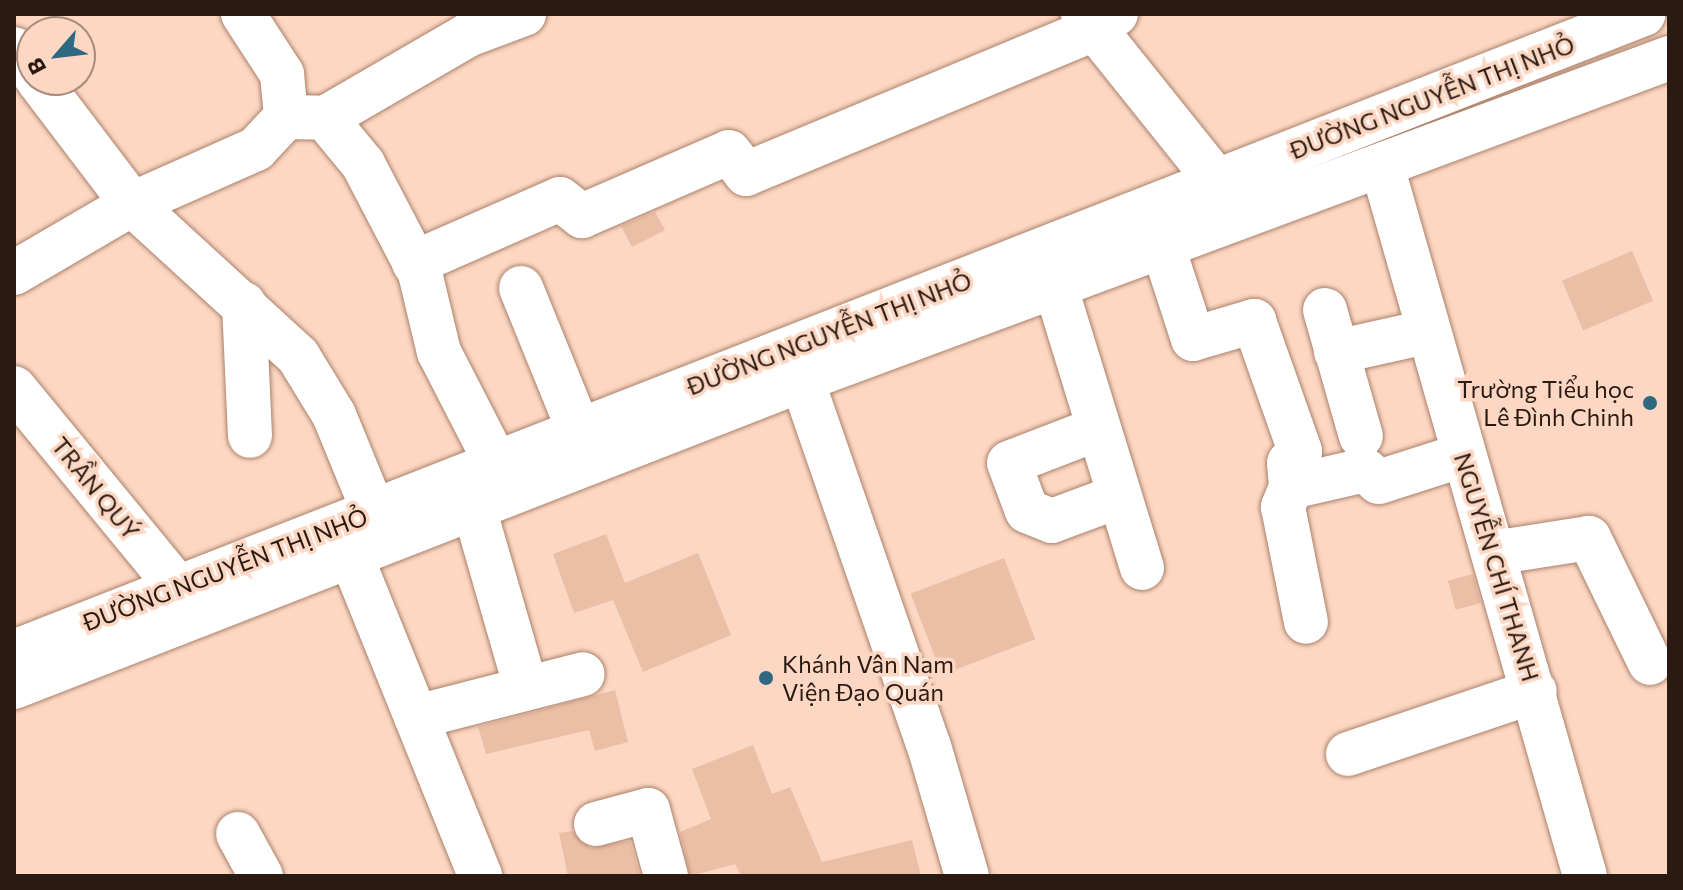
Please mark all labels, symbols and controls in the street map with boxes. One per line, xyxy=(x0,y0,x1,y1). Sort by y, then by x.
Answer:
north arrow xyxy=(16,16,96,96)
street label: ĐƯỜNG NGUYỄN THỊ NHỎ xyxy=(1286,29,1578,165)
text: B xyxy=(21,54,51,79)
street label: ĐƯỜNG NGUYỄN THỊ NHỎ xyxy=(683,265,975,401)
place label: Trường Tiểu học Lê Đình Chinh xyxy=(1457,375,1634,431)
marker: Trường Tiểu học Lê Đình Chinh xyxy=(1641,394,1659,412)
street label: TRẦN QUÝ xyxy=(46,431,146,545)
street label: NGUYỄN CHÍ THANH xyxy=(1449,449,1545,685)
street label: ĐƯỜNG NGUYỄN THỊ NHỎ xyxy=(79,501,371,637)
place label: Khánh Vân Nam Viện Đạo Quán xyxy=(782,650,954,706)
marker: Khánh Vân Nam Viện Đạo Quán xyxy=(757,669,775,687)

